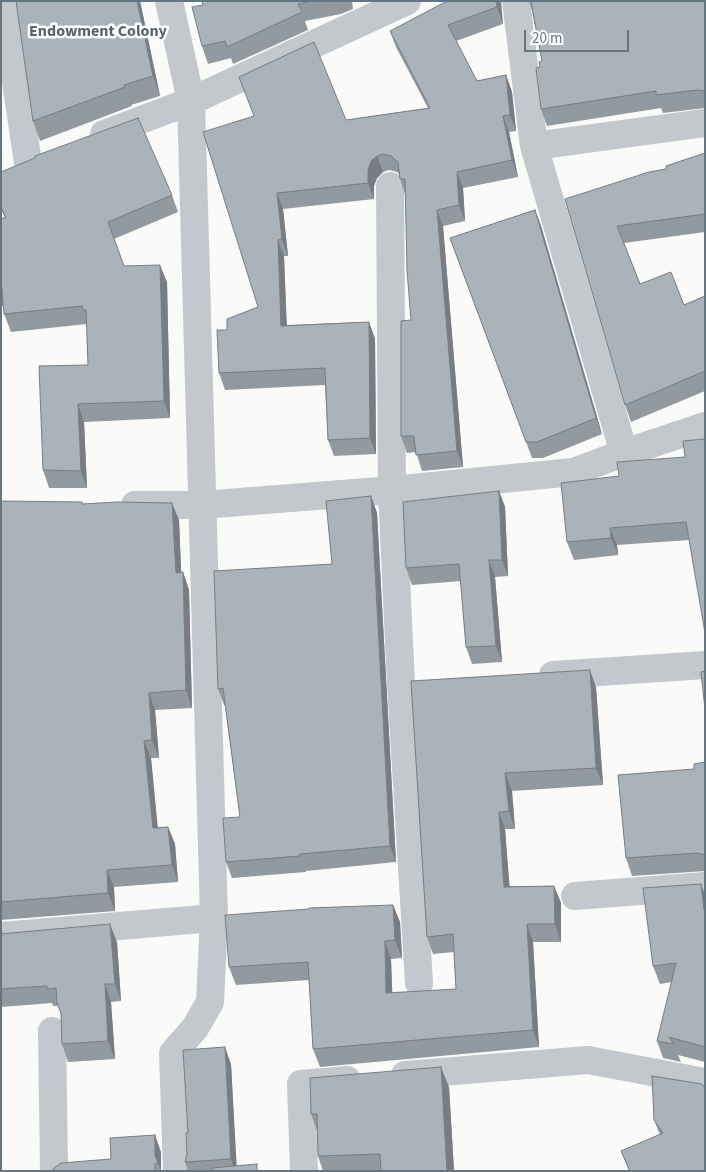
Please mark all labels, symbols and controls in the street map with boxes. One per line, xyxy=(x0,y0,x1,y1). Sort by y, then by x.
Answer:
scale bar xyxy=(526,20,631,52)
district label: Endowment Colony xyxy=(29,22,167,42)
text: 20 m xyxy=(532,28,562,49)

